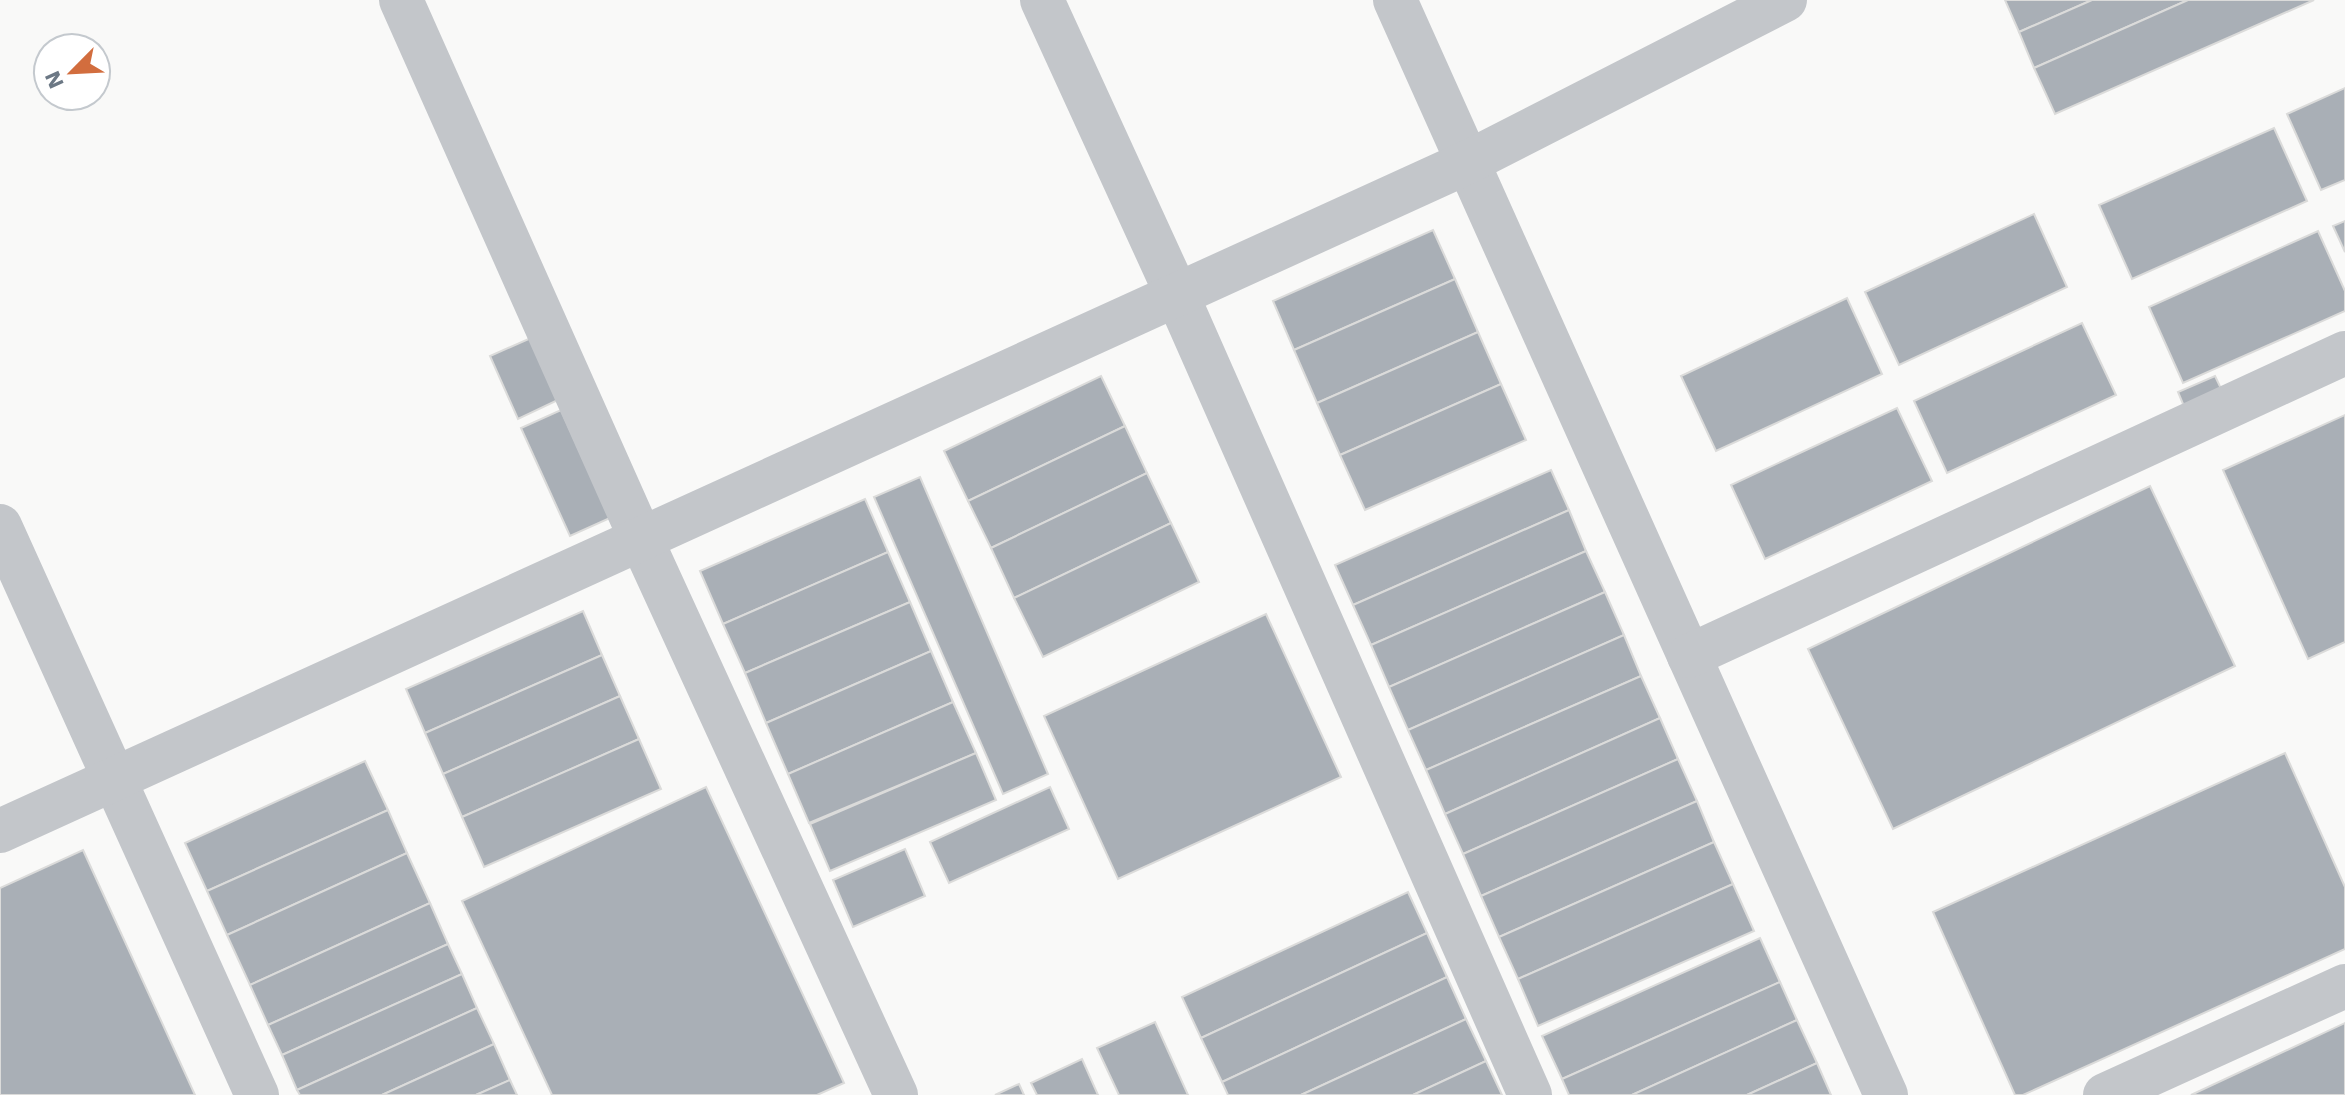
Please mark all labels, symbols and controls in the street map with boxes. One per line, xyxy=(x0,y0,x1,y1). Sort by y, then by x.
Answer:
north arrow xyxy=(32,32,112,112)
text: N xyxy=(39,67,69,92)

